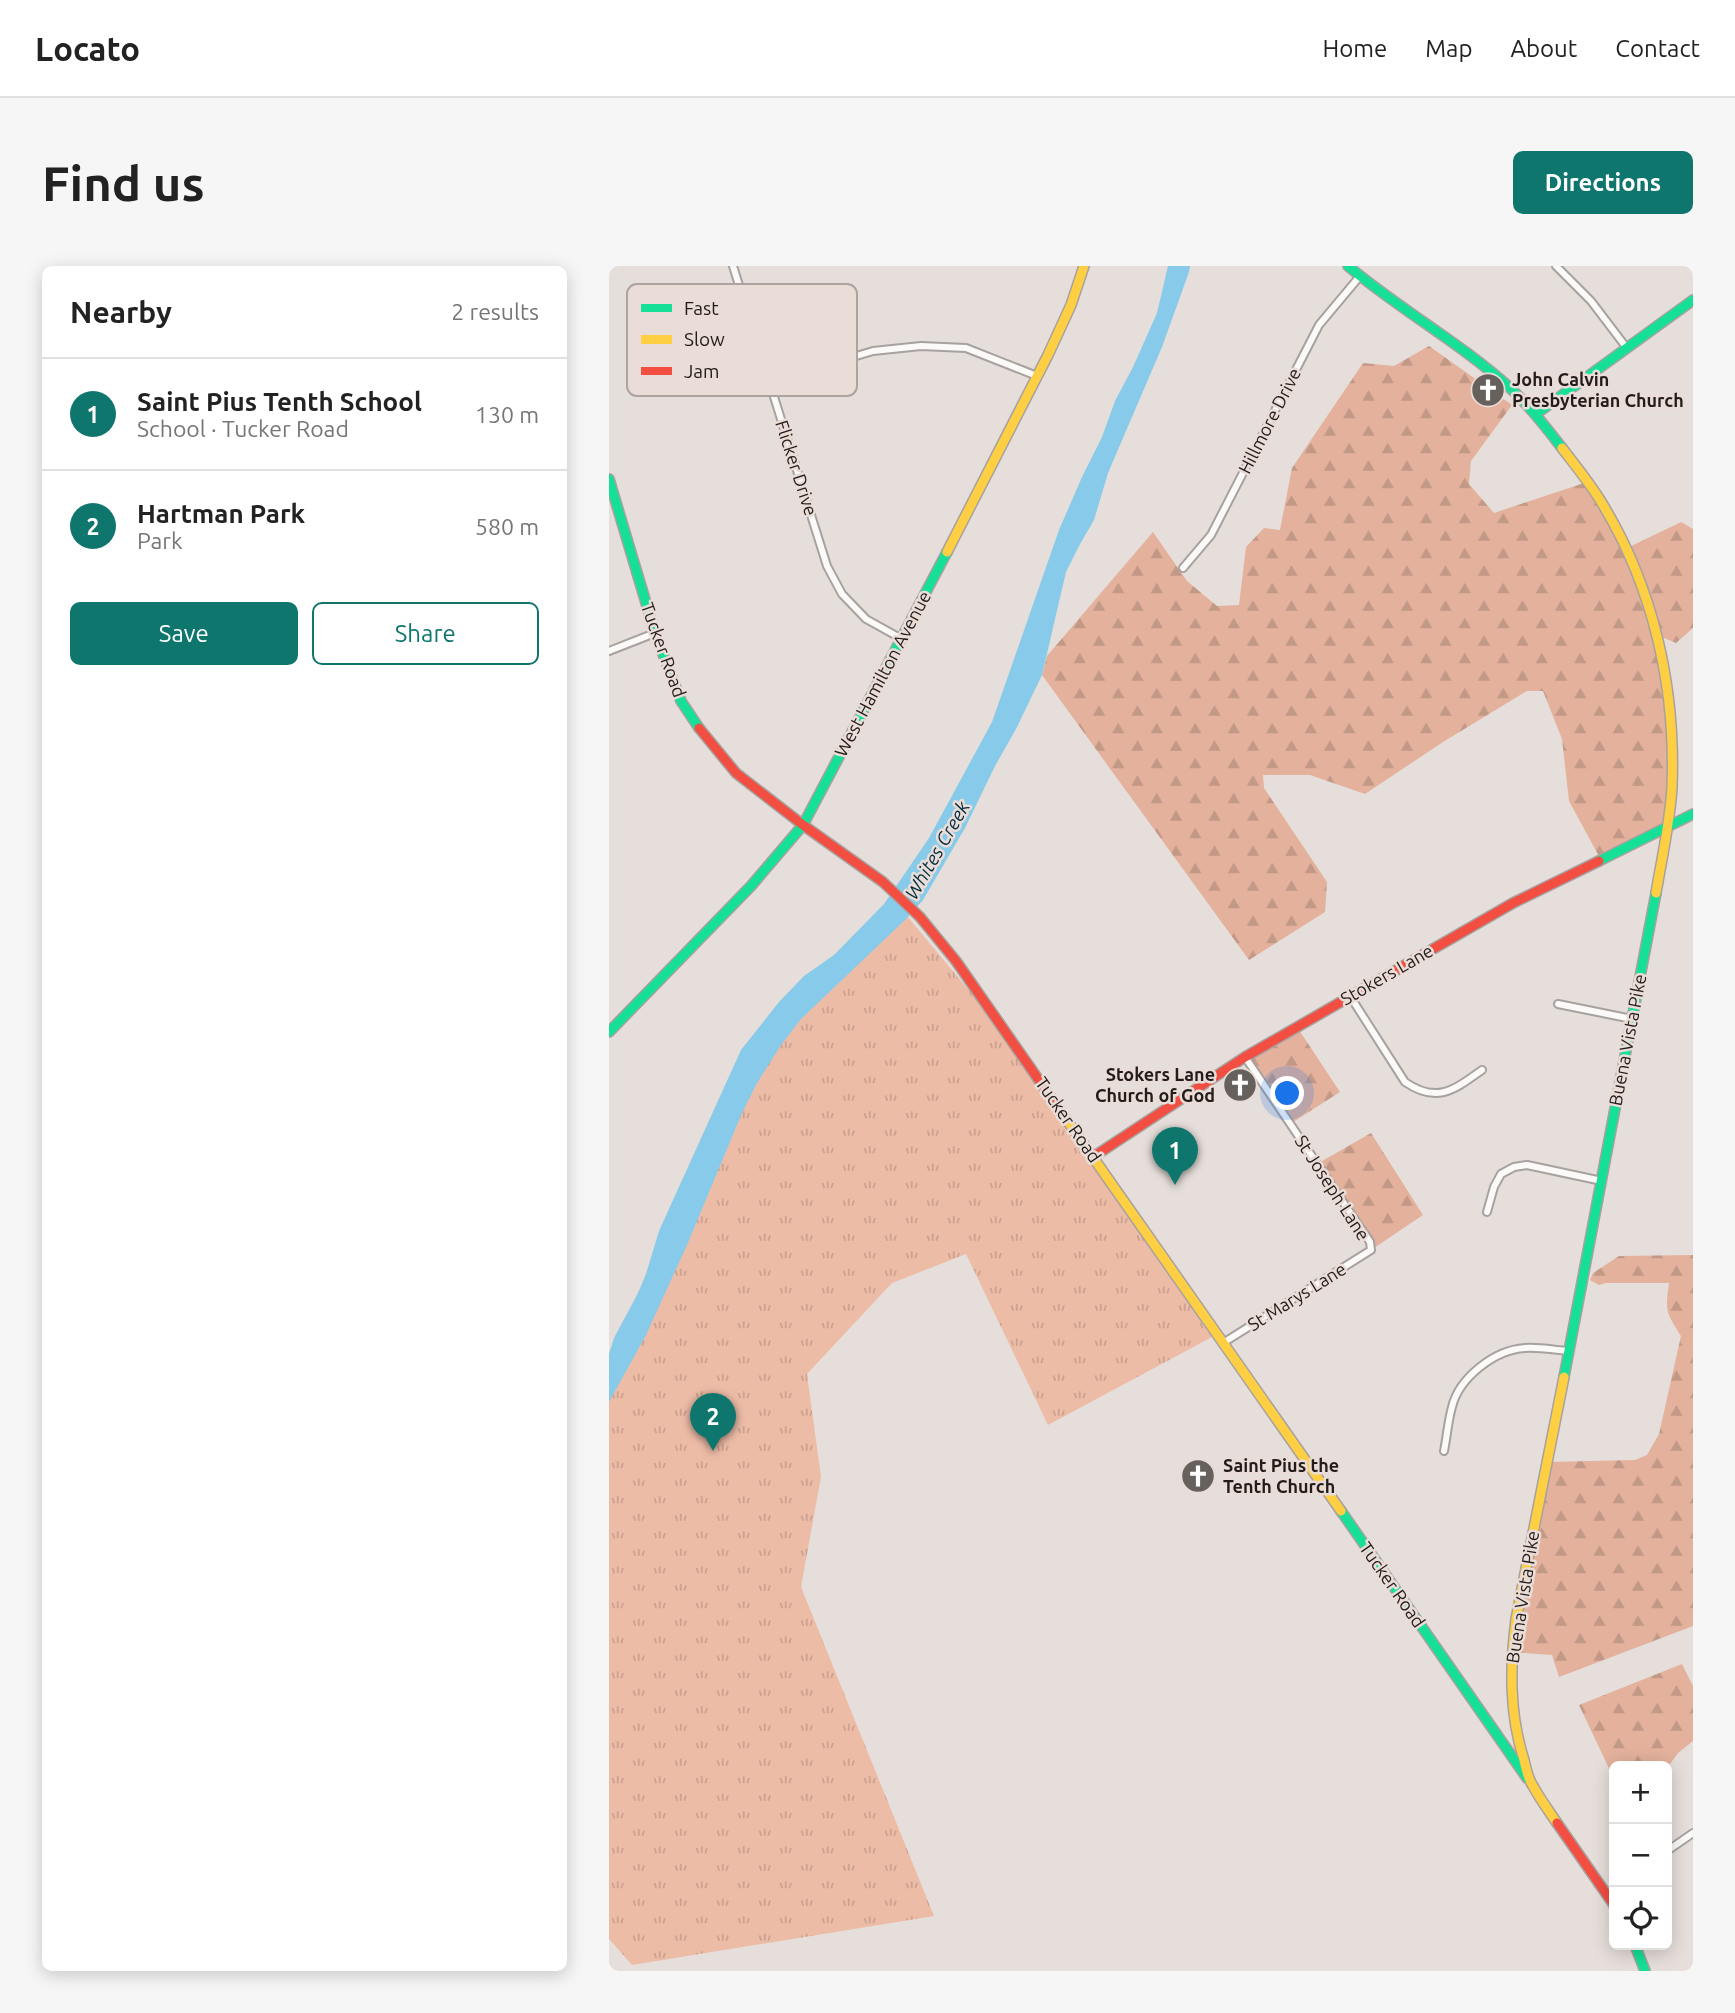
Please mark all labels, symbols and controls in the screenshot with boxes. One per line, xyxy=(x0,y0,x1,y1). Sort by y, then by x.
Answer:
text: Locato xyxy=(35,30,140,67)
text: Home xyxy=(1322,35,1387,62)
text: Map xyxy=(1425,35,1472,62)
text: About xyxy=(1510,35,1577,62)
text: Contact xyxy=(1615,35,1700,62)
button: Directions xyxy=(1513,151,1693,214)
text: Find us xyxy=(42,155,205,210)
legend xyxy=(627,284,857,396)
text: Nearby xyxy=(70,295,172,329)
text: Fast xyxy=(684,297,719,319)
text: 2 results xyxy=(451,299,539,324)
text: Slow xyxy=(684,328,725,350)
text: Jam xyxy=(684,360,720,382)
street label: Hillmore Drive xyxy=(1234,364,1304,477)
place label: John Calvin Presbyterian Church xyxy=(1512,369,1684,410)
church icon: John Calvin Presbyterian Church xyxy=(1469,371,1507,409)
text: Saint Pius Tenth School xyxy=(137,387,422,416)
text: 1 xyxy=(87,402,99,427)
text: 130 m xyxy=(475,402,539,427)
text: School · Tucker Road xyxy=(137,416,349,441)
street label: Flicker Drive xyxy=(772,417,822,518)
text: Hartman Park xyxy=(137,499,305,528)
text: 2 xyxy=(87,514,99,539)
text: 580 m xyxy=(475,514,539,539)
text: Park xyxy=(137,528,183,553)
street label: West Hamilton Avenue xyxy=(830,587,934,760)
street label: Tucker Road xyxy=(638,600,690,700)
button: Save xyxy=(70,602,298,665)
button: Share xyxy=(312,602,539,665)
water label: Whites Creek xyxy=(900,797,974,903)
street label: Stokers Lane xyxy=(1337,940,1436,1009)
street label: Buena Vista Pike xyxy=(1604,972,1650,1107)
place label: Stokers Lane Church of God xyxy=(1095,1064,1215,1105)
church icon: Stokers Lane Church of God xyxy=(1221,1066,1259,1104)
street label: Tucker Road xyxy=(1032,1073,1105,1166)
your location xyxy=(1270,1076,1304,1110)
pin: 1 xyxy=(1152,1127,1198,1185)
street label: St Joseph Lane xyxy=(1291,1131,1374,1244)
street label: St Marys Lane xyxy=(1244,1258,1349,1334)
pin: 2 xyxy=(690,1393,736,1451)
place label: Saint Pius the Tenth Church xyxy=(1223,1455,1339,1496)
church icon: Saint Pius the Tenth Church xyxy=(1179,1457,1217,1495)
street label: Buena Vista Pike xyxy=(1502,1529,1542,1664)
street label: Tucker Road xyxy=(1356,1538,1429,1631)
map controls xyxy=(1609,1761,1672,1950)
button: + xyxy=(1609,1761,1672,1824)
button: − xyxy=(1609,1824,1672,1887)
button: locate xyxy=(1609,1887,1672,1950)

